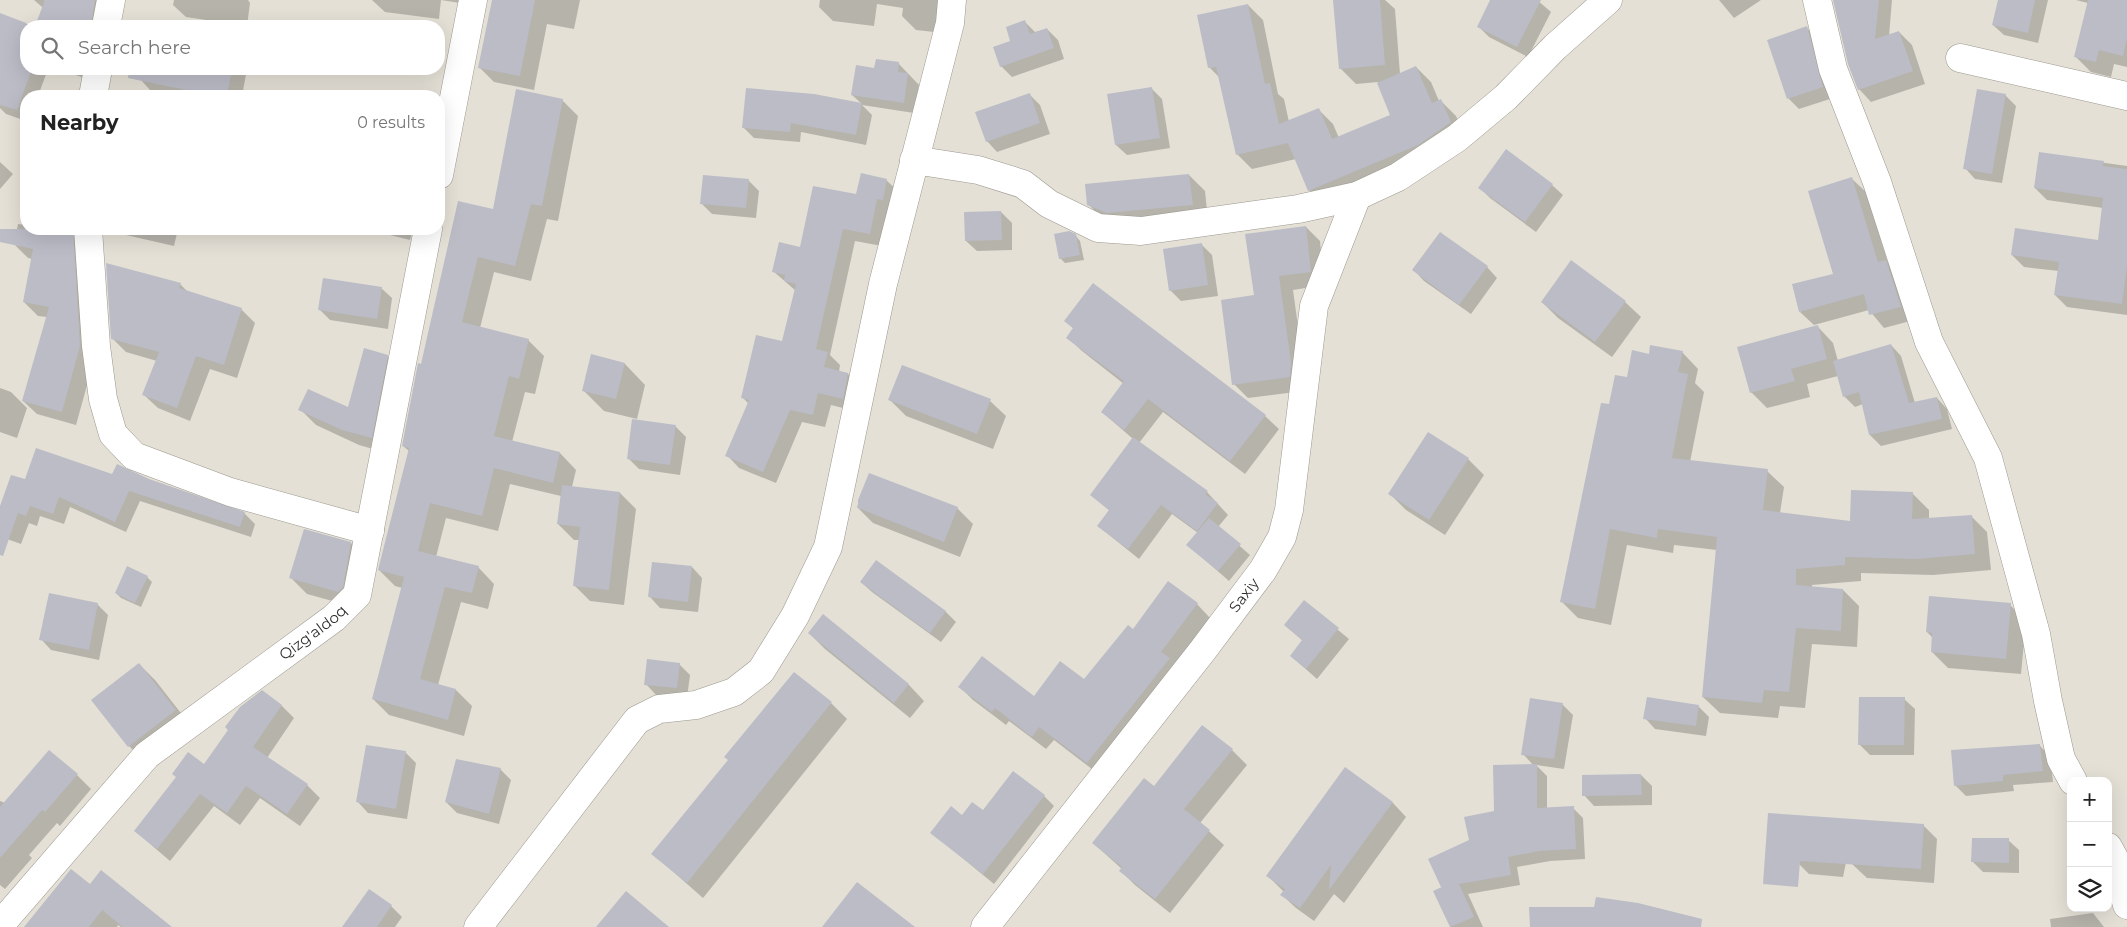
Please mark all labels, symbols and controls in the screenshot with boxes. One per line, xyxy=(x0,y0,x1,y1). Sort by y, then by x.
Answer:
search box xyxy=(20,20,445,75)
icon: search xyxy=(38,34,66,62)
text: Search here xyxy=(78,36,191,59)
text: Nearby xyxy=(40,110,119,135)
text: 0 results xyxy=(357,113,425,132)
street label: Saxiy xyxy=(1225,573,1263,616)
street label: Qizg'aldoq xyxy=(275,601,351,664)
map controls xyxy=(2067,777,2112,912)
button: + xyxy=(2067,777,2112,822)
button: − xyxy=(2067,822,2112,867)
button: layers xyxy=(2067,867,2112,912)

